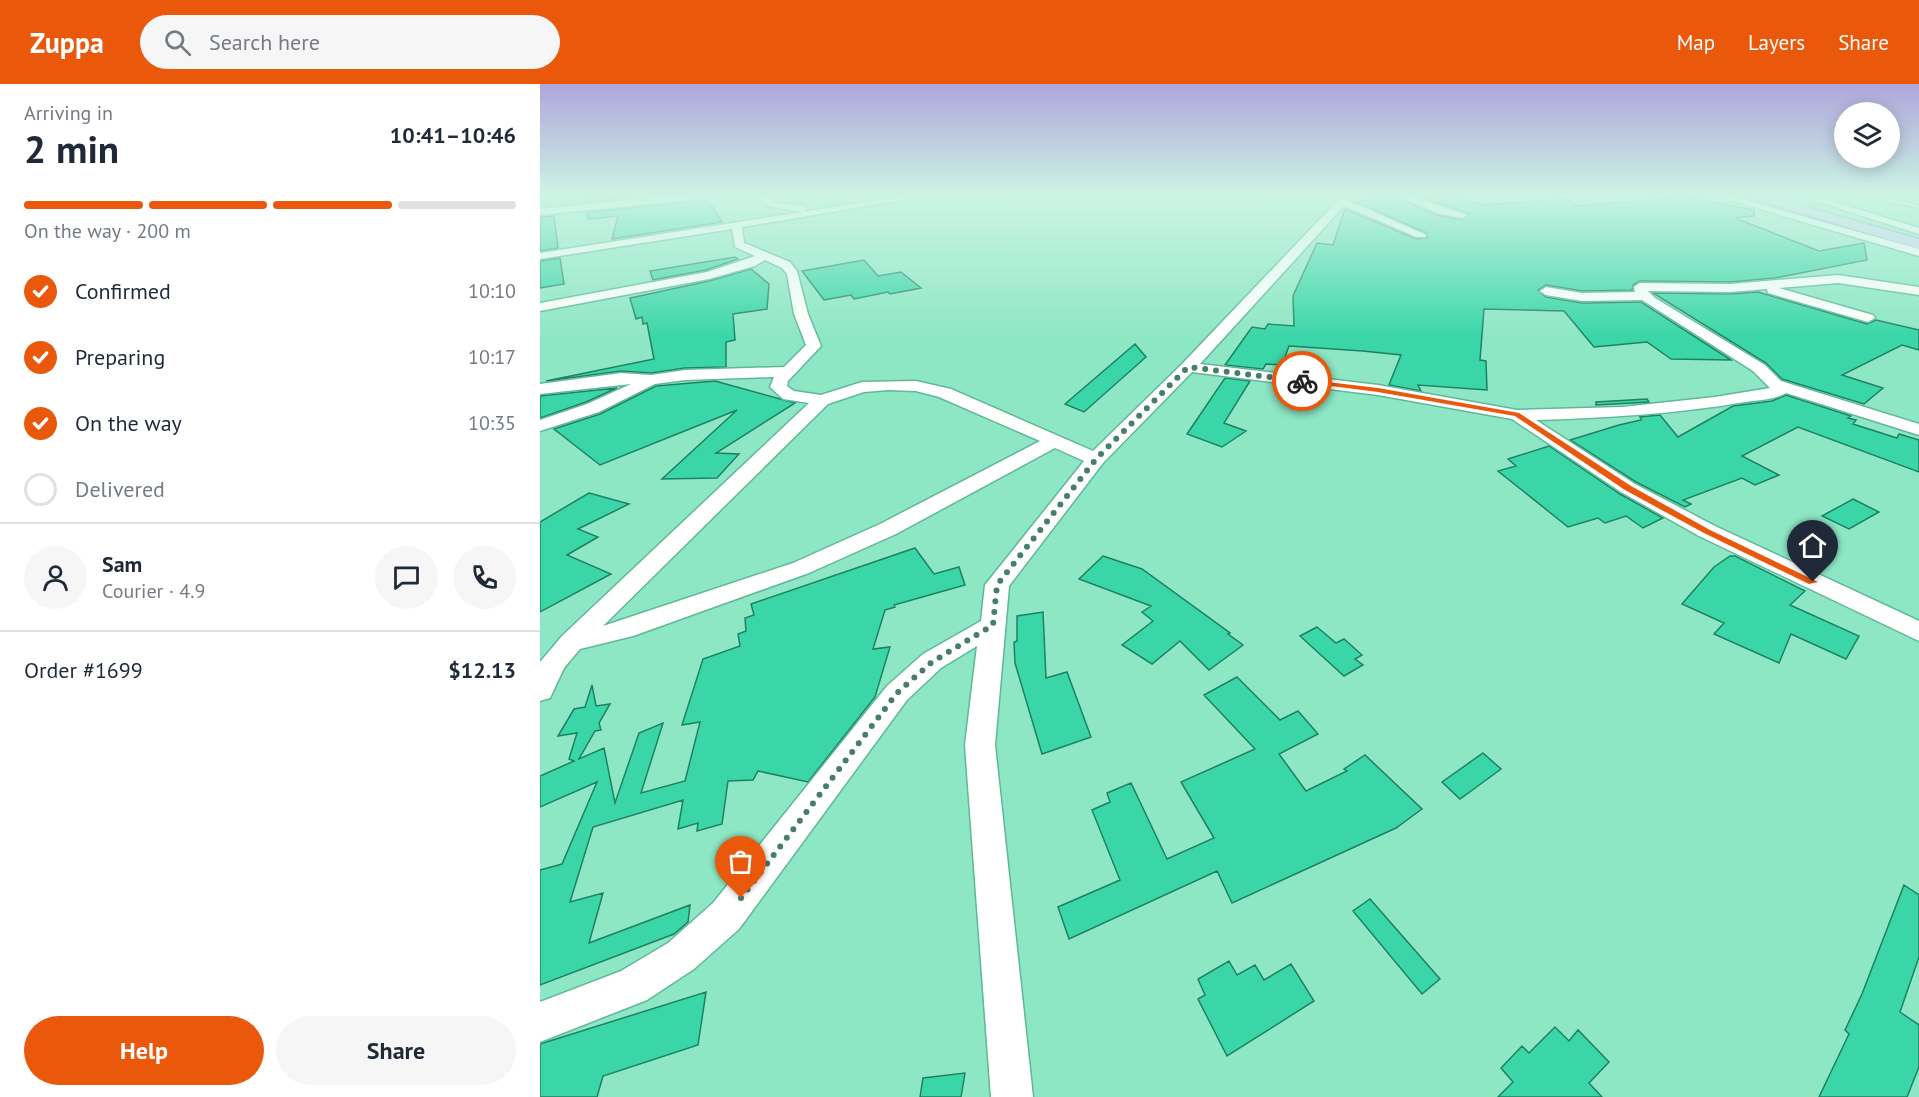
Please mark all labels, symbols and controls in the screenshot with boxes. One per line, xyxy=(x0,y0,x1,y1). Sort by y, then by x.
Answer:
search box xyxy=(140,15,560,69)
text: Zuppa xyxy=(30,24,104,61)
icon: search xyxy=(161,26,194,59)
text: Search here xyxy=(209,28,320,56)
text: Map xyxy=(1677,29,1715,56)
text: Layers xyxy=(1748,29,1805,56)
text: Share xyxy=(1838,29,1889,56)
text: Arriving in xyxy=(24,100,113,126)
map controls xyxy=(1834,102,1900,168)
button: layers xyxy=(1834,102,1900,168)
text: 10:41–10:46 xyxy=(390,121,516,149)
text: 2 min xyxy=(24,123,119,174)
text: On the way · 200 m xyxy=(24,218,191,244)
icon: check xyxy=(24,275,57,308)
text: Confirmed xyxy=(75,277,171,305)
text: 10:10 xyxy=(468,278,516,304)
icon: check xyxy=(24,341,57,374)
text: Preparing xyxy=(75,343,165,371)
text: 10:17 xyxy=(468,344,516,370)
courier xyxy=(1272,351,1332,411)
icon: bike xyxy=(1286,365,1319,398)
icon: check xyxy=(24,407,57,440)
text: On the way xyxy=(75,409,182,437)
text: 10:35 xyxy=(468,410,516,436)
text: Delivered xyxy=(75,475,165,503)
pin xyxy=(1787,520,1838,582)
icon: home xyxy=(1796,529,1829,562)
button: person xyxy=(24,546,87,609)
button: chat xyxy=(375,546,438,609)
button: phone xyxy=(453,546,516,609)
text: Sam xyxy=(102,550,142,578)
text: Courier · 4.9 xyxy=(102,578,205,604)
text: Order #1699 xyxy=(24,656,143,684)
text: $12.13 xyxy=(448,656,516,684)
pin xyxy=(715,836,766,898)
icon: bag xyxy=(724,845,757,878)
button: Help xyxy=(24,1016,264,1085)
button: Share xyxy=(276,1016,516,1085)

